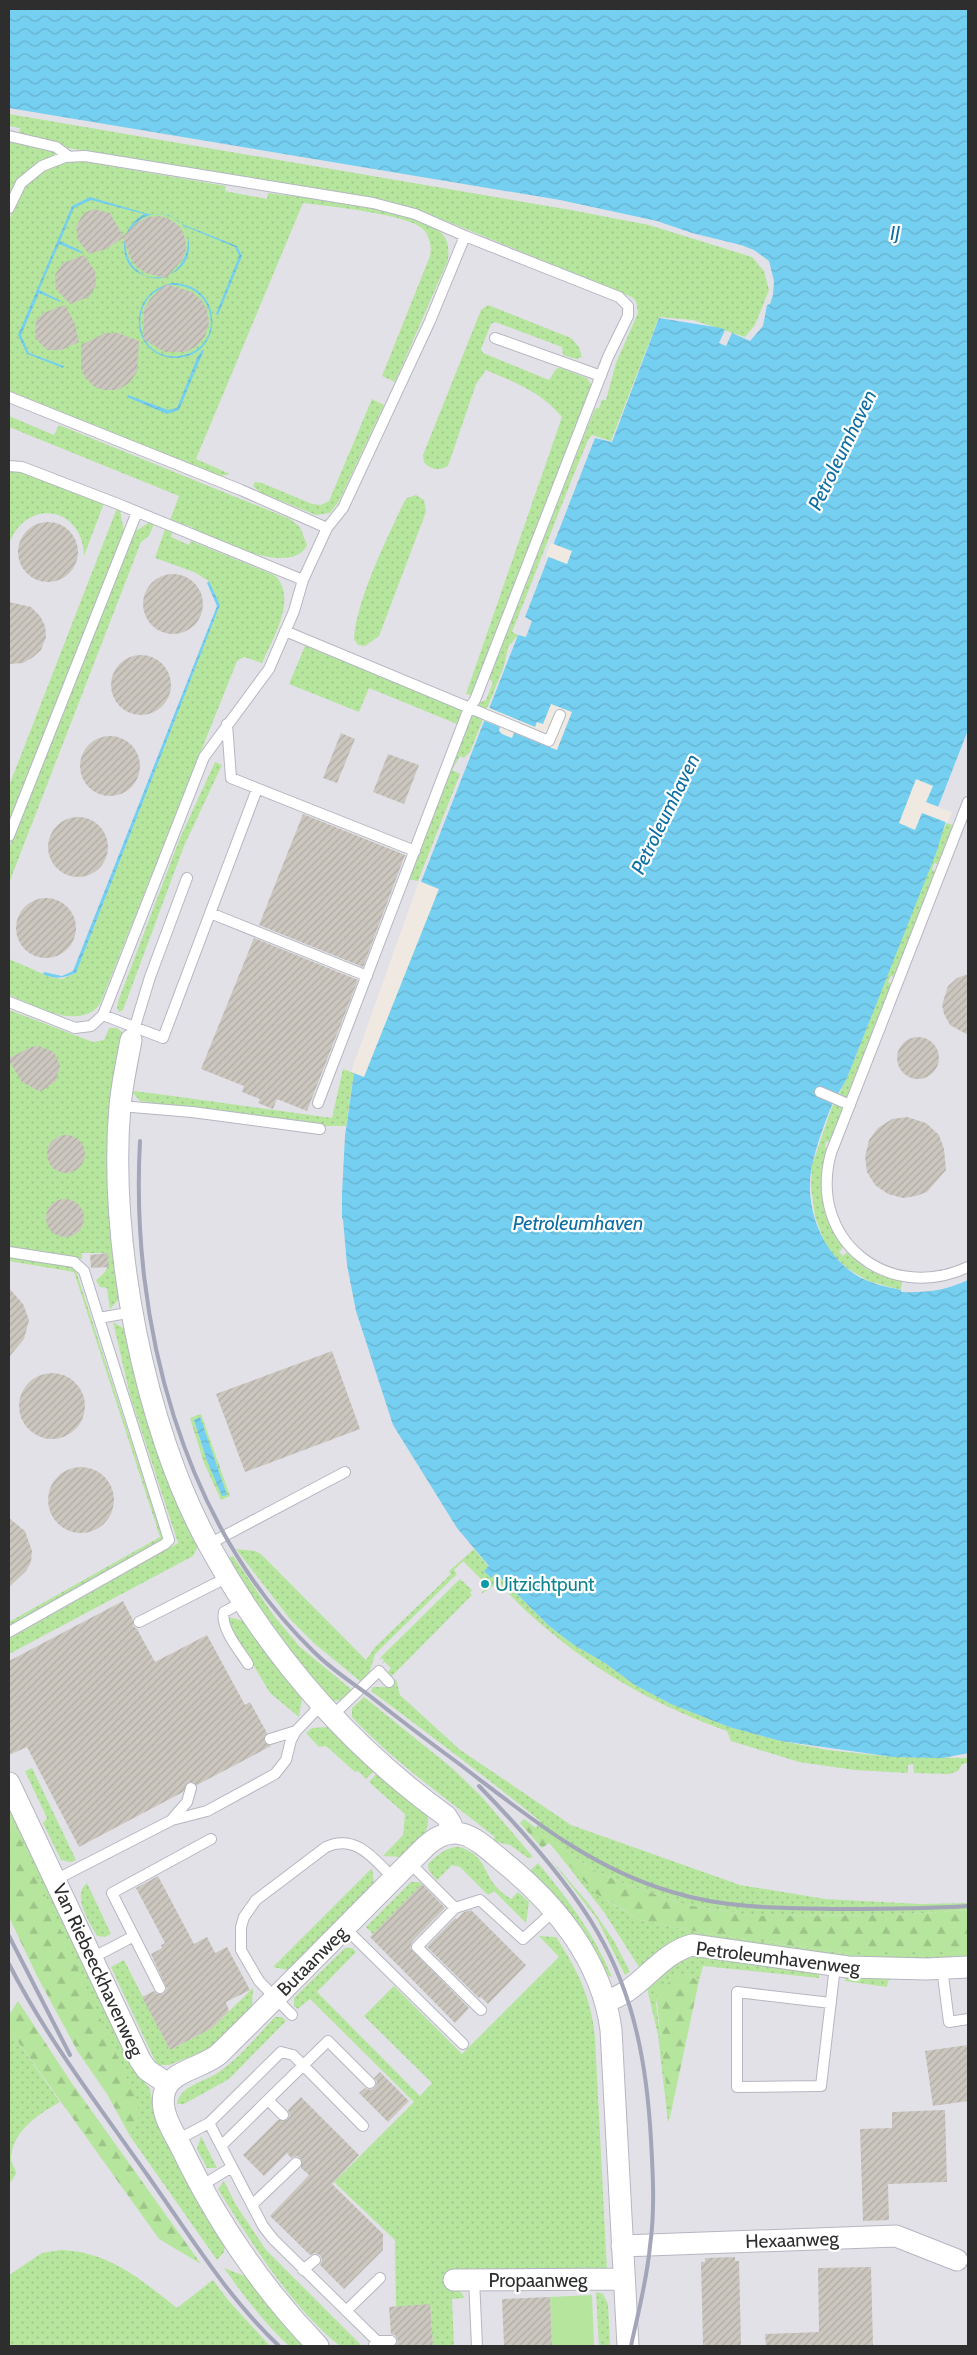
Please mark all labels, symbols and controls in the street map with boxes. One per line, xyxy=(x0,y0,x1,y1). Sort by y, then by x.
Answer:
water label: IJ xyxy=(890,221,900,245)
water label: Petroleumhaven xyxy=(803,386,881,514)
water label: Petroleumhaven xyxy=(626,750,704,878)
water label: Petroleumhaven xyxy=(513,1211,643,1235)
place label: Uitzichtpunt xyxy=(495,1573,595,1596)
marker: Uitzichtpunt xyxy=(479,1578,491,1590)
street label: Van Riebeeckhavenweg xyxy=(48,1880,148,2061)
street label: Butaanweg xyxy=(272,1921,352,2001)
street label: Petroleumhavenweg xyxy=(695,1937,862,1980)
street label: Hexaanweg xyxy=(745,2227,840,2253)
street label: Propaanweg xyxy=(488,2269,588,2292)

